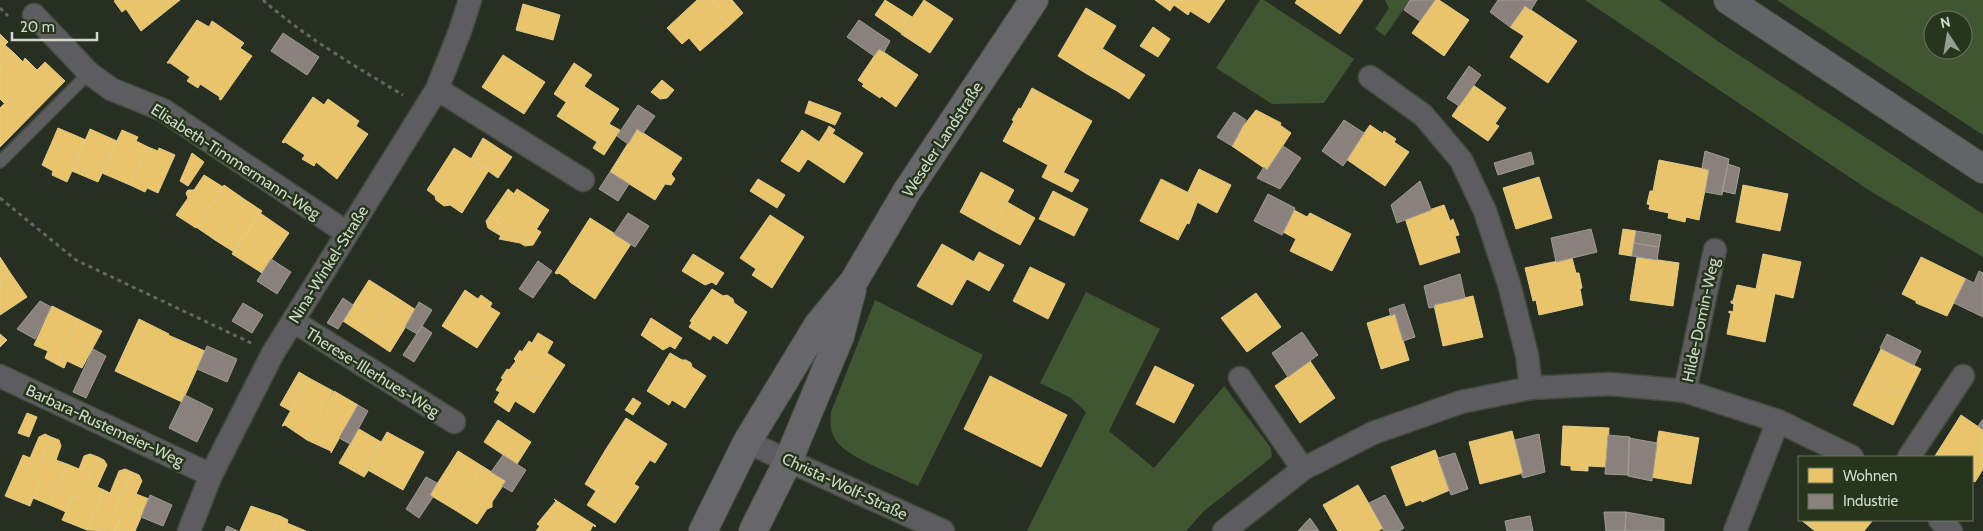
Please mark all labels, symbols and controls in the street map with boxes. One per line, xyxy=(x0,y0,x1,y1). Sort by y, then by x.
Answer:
scale bar xyxy=(12,10,98,42)
north arrow xyxy=(1923,10,1973,60)
text: N xyxy=(1939,12,1952,32)
text: 20 m xyxy=(20,18,55,36)
street label: Weseler Landstraße xyxy=(898,78,987,200)
street label: Elisabeth-Timmermann-Weg xyxy=(148,100,325,224)
street label: Nina-Winkel-Straße xyxy=(285,202,372,327)
street label: Hilde-Domin-Weg xyxy=(1678,255,1723,384)
street label: Therese-Illerhues-Weg xyxy=(302,324,444,422)
street label: Barbara-Rustemeier-Weg xyxy=(23,380,188,471)
street label: Christa-Wolf-Straße xyxy=(779,449,911,524)
legend xyxy=(1798,456,1973,521)
text: Wohnen xyxy=(1843,467,1897,485)
text: Industrie xyxy=(1843,492,1898,510)

